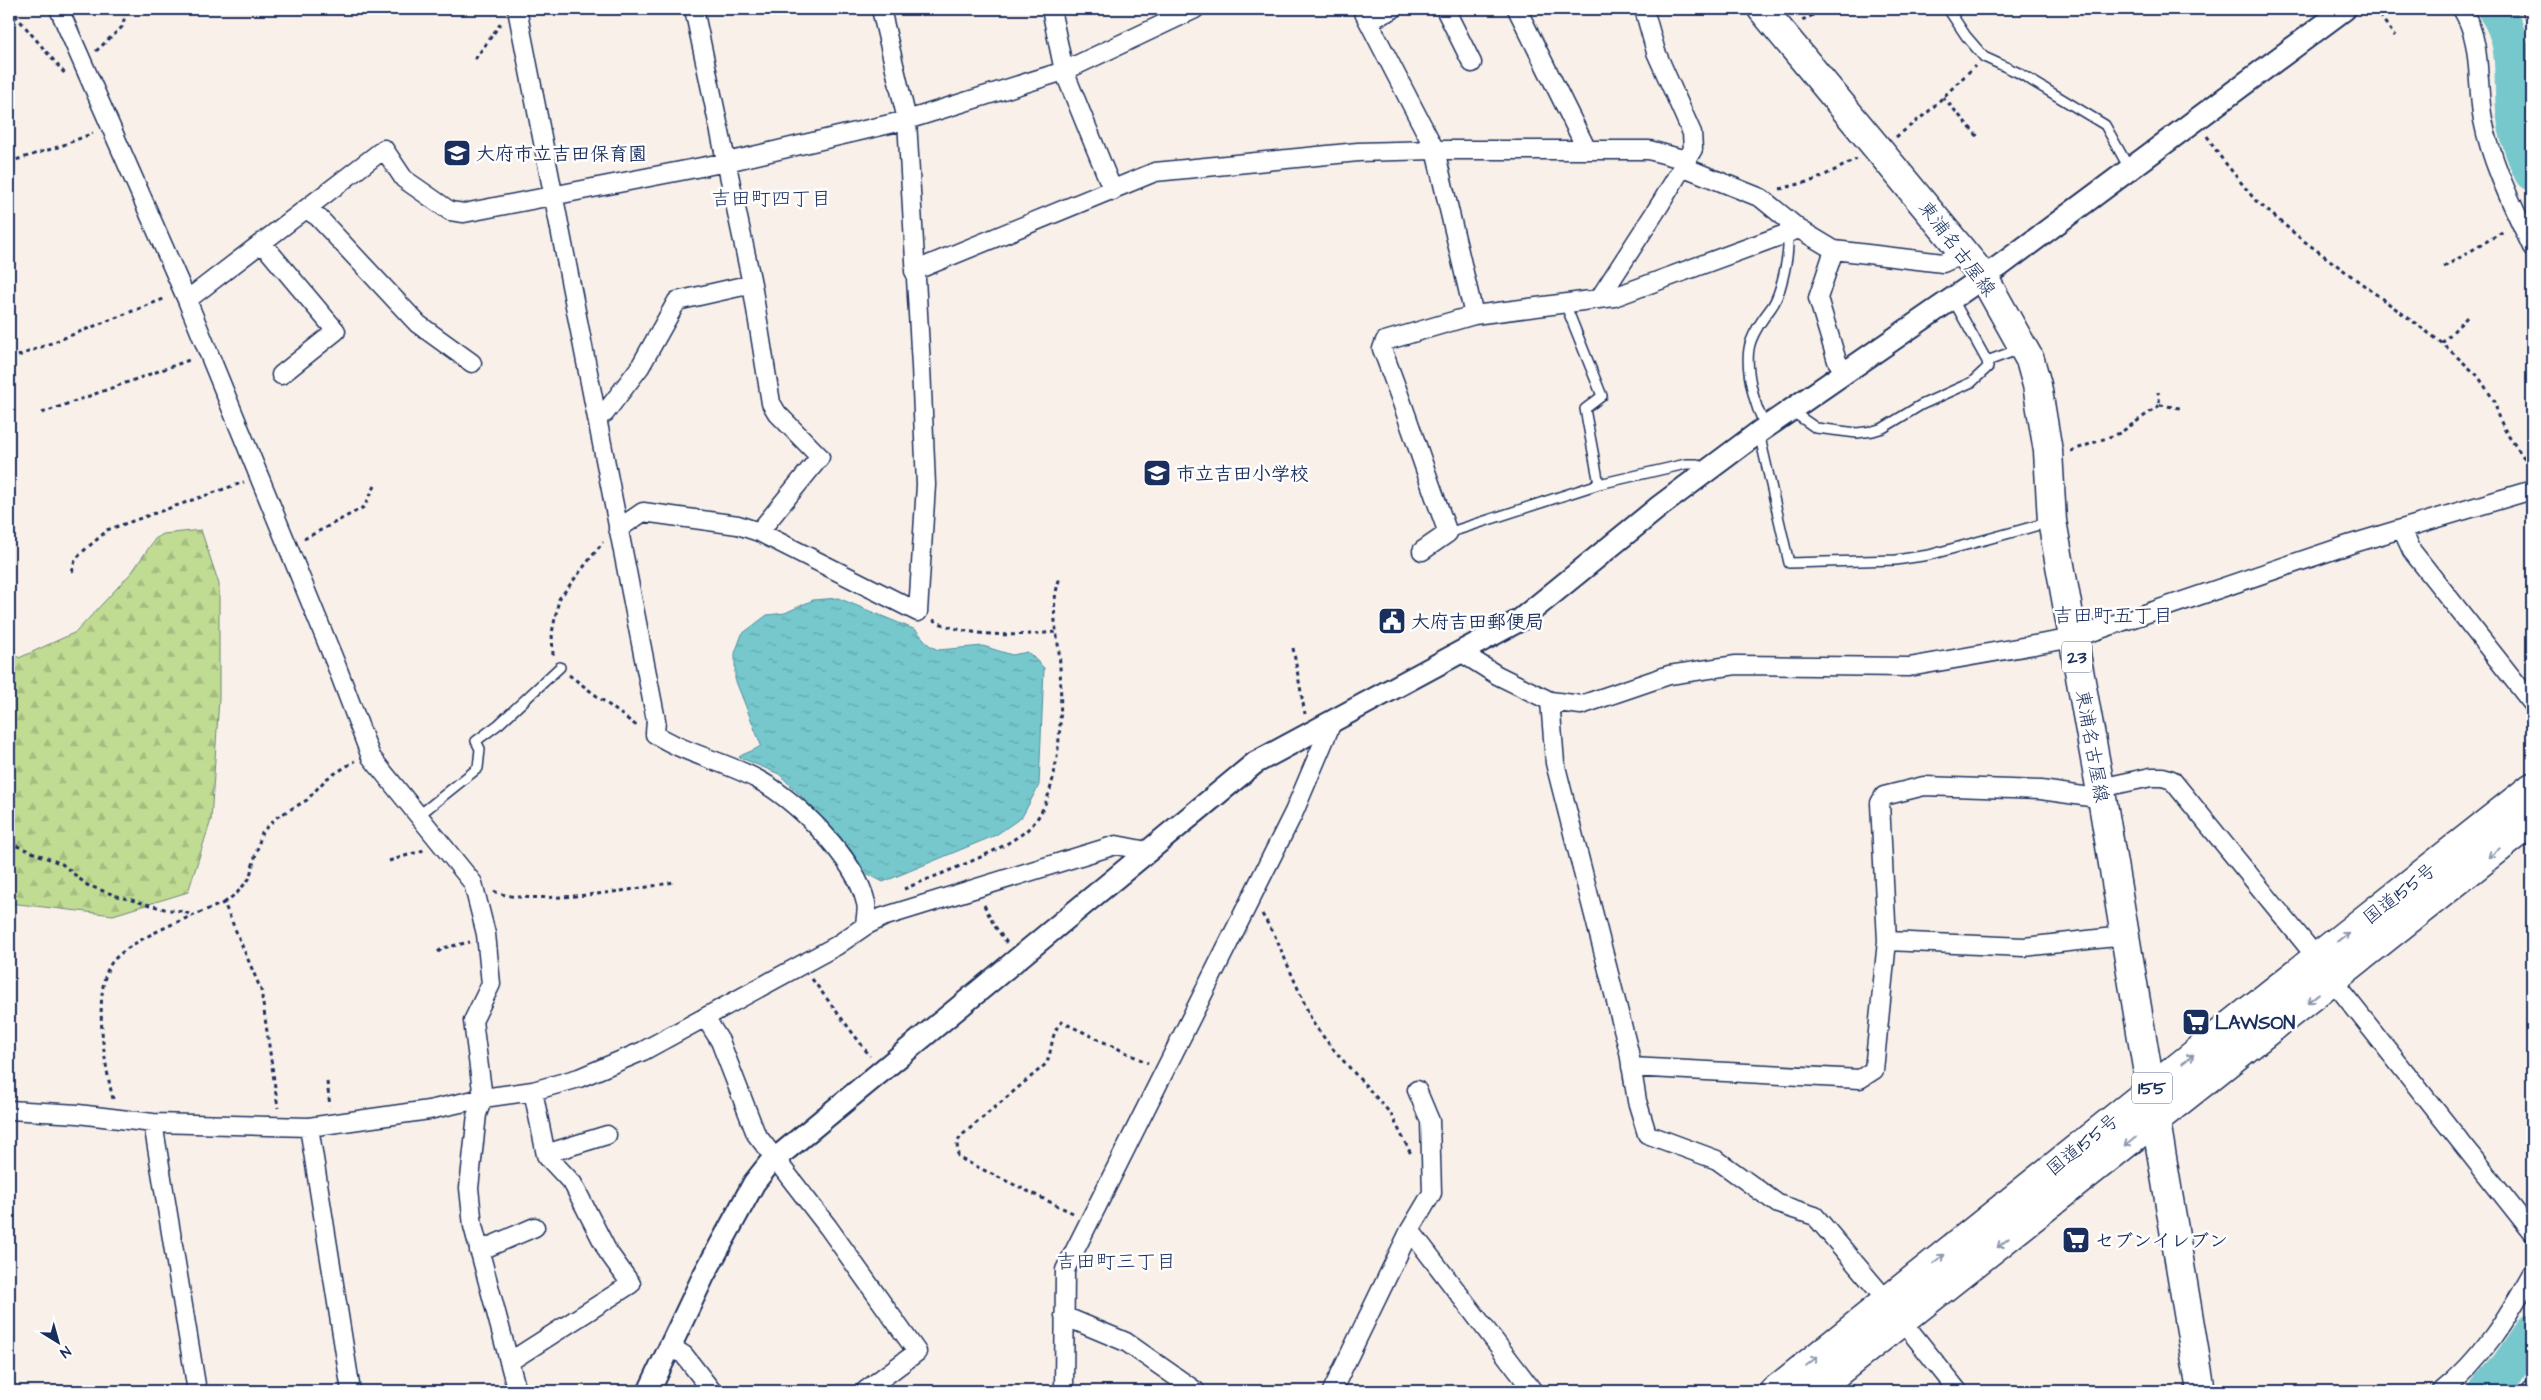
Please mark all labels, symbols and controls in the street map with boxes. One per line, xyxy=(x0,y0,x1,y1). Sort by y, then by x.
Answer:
school or university icon: 大府市立吉田保育園 xyxy=(442,138,472,168)
place label: 大府市立吉田保育園 xyxy=(476,141,647,168)
district label: 吉田町四丁目 xyxy=(711,185,831,213)
street label: 東浦名古屋線 xyxy=(1912,195,2002,303)
school or university icon: 市立吉田小学校 xyxy=(1142,458,1172,488)
place label: 市立吉田小学校 xyxy=(1176,461,1309,488)
district label: 吉田町五丁目 xyxy=(2053,602,2173,630)
public building icon: 大府吉田郵便局 xyxy=(1377,606,1407,636)
place label: 大府吉田郵便局 xyxy=(1411,609,1544,636)
road number: 23 xyxy=(2062,642,2092,672)
street label: 東浦名古屋線 xyxy=(2068,688,2115,805)
one-way arrow xyxy=(2488,847,2501,858)
street label: 国道155号 xyxy=(2358,857,2442,931)
one-way arrow xyxy=(2336,931,2349,942)
one-way arrow xyxy=(2307,993,2320,1004)
supermarket icon: LAWSON xyxy=(2181,1007,2211,1037)
place label: LAWSON xyxy=(2215,1010,2295,1037)
one-way arrow xyxy=(2181,1053,2194,1064)
road number: 155 xyxy=(2132,1072,2172,1104)
street label: 国道155号 xyxy=(2041,1108,2125,1183)
one-way arrow xyxy=(2124,1136,2137,1147)
supermarket icon: セブンイレブン xyxy=(2061,1225,2091,1255)
place label: セブンイレブン xyxy=(2095,1228,2228,1255)
one-way arrow xyxy=(1997,1237,2010,1248)
district label: 吉田町三丁目 xyxy=(1056,1248,1176,1276)
one-way arrow xyxy=(1932,1254,1945,1265)
north arrow xyxy=(32,1318,82,1368)
text: N xyxy=(56,1341,75,1362)
one-way arrow xyxy=(1805,1355,1818,1366)

